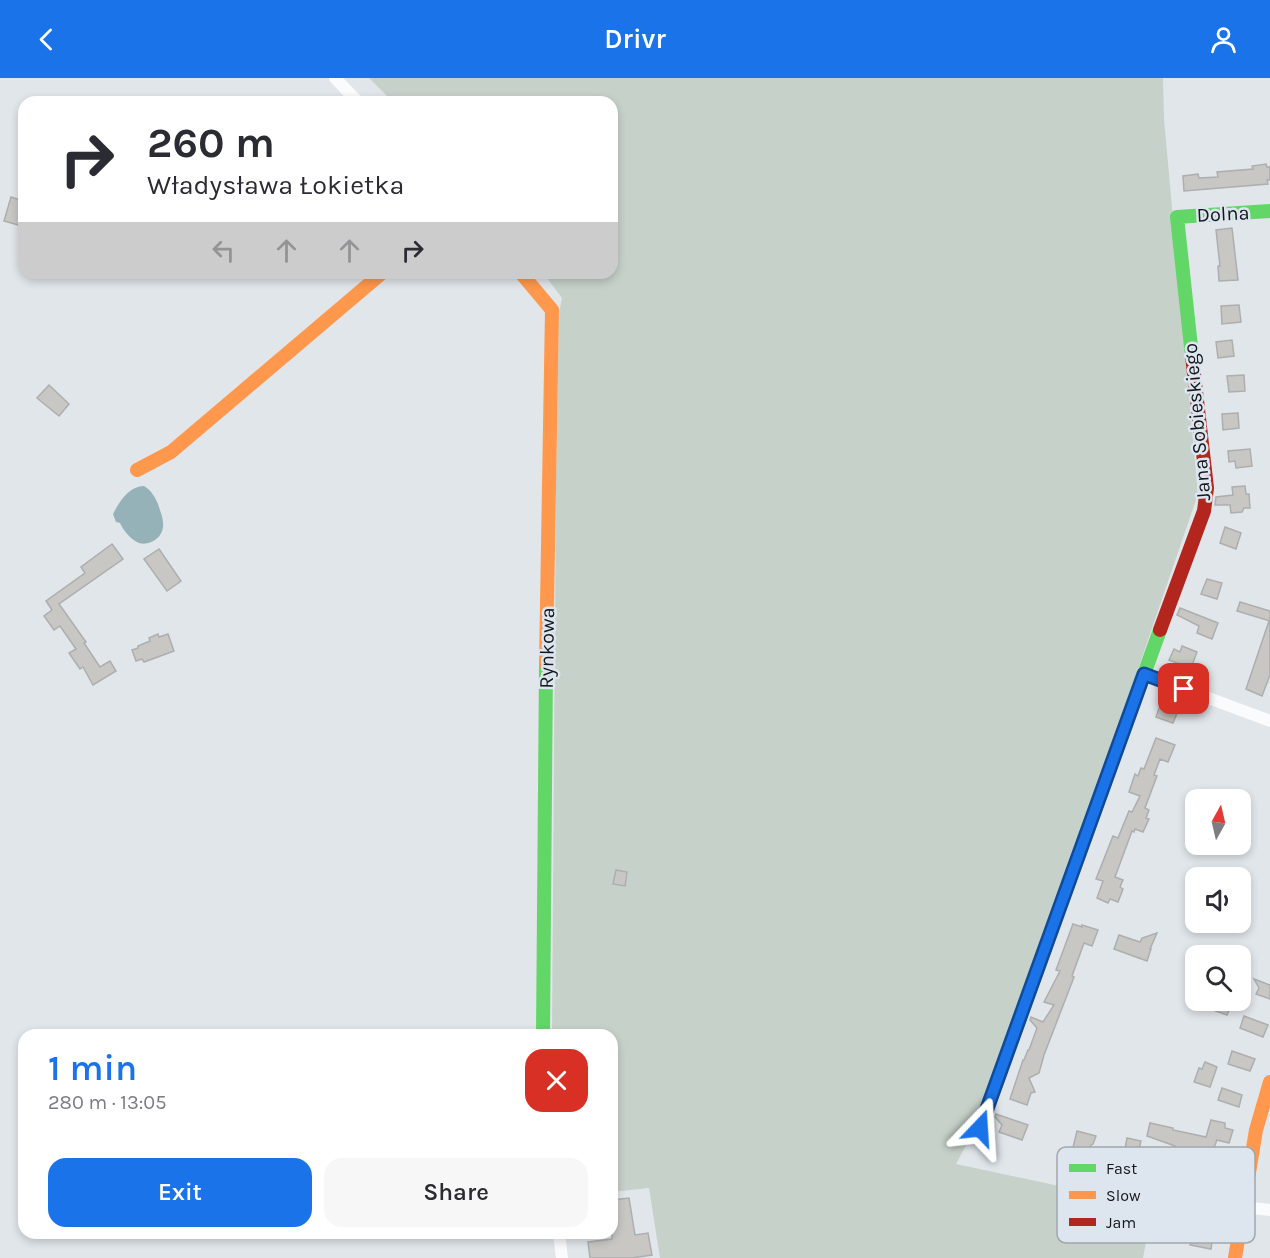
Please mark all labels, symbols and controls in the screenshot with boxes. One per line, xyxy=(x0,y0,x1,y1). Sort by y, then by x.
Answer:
icon: back xyxy=(30,23,63,56)
text: Drivr xyxy=(604,23,666,55)
icon: person xyxy=(1207,23,1240,56)
text: 260 m xyxy=(147,118,275,168)
icon: right xyxy=(48,120,126,198)
text: Władysława Łokietka xyxy=(147,169,404,201)
street label: Dolna xyxy=(1196,201,1250,227)
icon: left xyxy=(207,234,240,267)
icon: ahead xyxy=(270,234,303,267)
icon: ahead xyxy=(333,234,366,267)
icon: right xyxy=(396,234,429,267)
street label: Jana Sobieskiego xyxy=(1179,342,1215,502)
street label: Rynkowa xyxy=(535,607,559,689)
pin xyxy=(1158,663,1209,714)
icon: arrive xyxy=(1167,672,1200,705)
north arrow xyxy=(1185,789,1251,855)
map controls xyxy=(1185,789,1251,1011)
button: sound xyxy=(1185,867,1251,933)
button: search xyxy=(1185,945,1251,1011)
text: 1 min xyxy=(48,1047,137,1089)
button: close xyxy=(525,1049,588,1112)
text: 280 m · 13:05 xyxy=(48,1091,166,1114)
position arrow xyxy=(948,1096,1012,1160)
legend xyxy=(1057,1147,1255,1243)
button: Exit xyxy=(48,1158,312,1227)
button: Share xyxy=(324,1158,588,1227)
text: Fast xyxy=(1106,1159,1137,1178)
text: Slow xyxy=(1106,1186,1141,1205)
text: Jam xyxy=(1106,1213,1136,1232)

